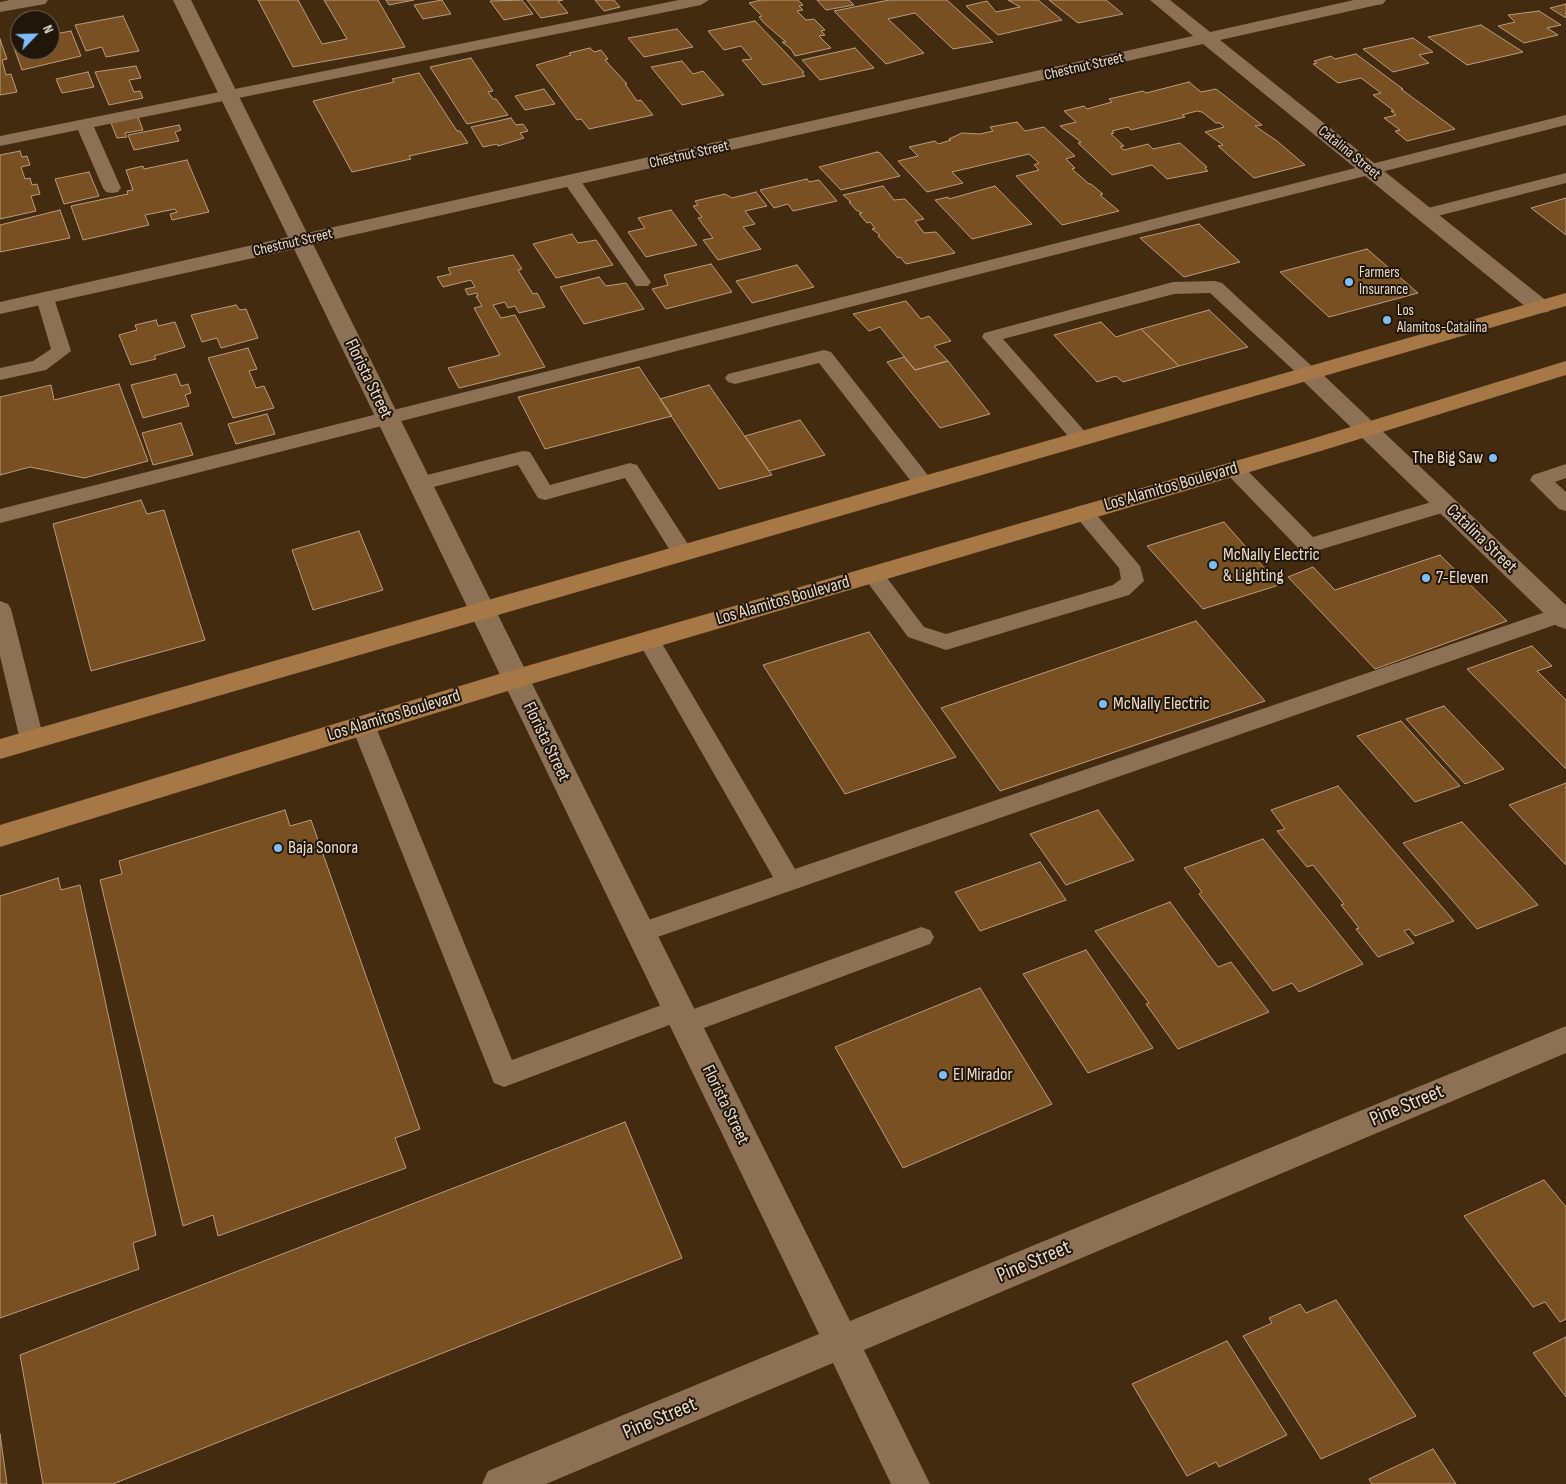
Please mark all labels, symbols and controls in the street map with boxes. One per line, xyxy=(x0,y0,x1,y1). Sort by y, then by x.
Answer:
north arrow xyxy=(10,10,60,60)
text: N xyxy=(39,22,58,36)
street label: Chestnut Street xyxy=(1043,49,1125,85)
street label: Catalina Street xyxy=(1314,122,1384,184)
street label: Chestnut Street xyxy=(648,137,730,173)
street label: Chestnut Street xyxy=(252,225,334,261)
place label: Farmers Insurance xyxy=(1359,264,1408,299)
marker: Farmers Insurance xyxy=(1343,276,1355,288)
place label: Los Alamitos-Catalina xyxy=(1397,302,1487,337)
marker: Los Alamitos-Catalina xyxy=(1381,314,1393,326)
street label: Florista Street xyxy=(339,336,397,422)
place label: The Big Saw xyxy=(1412,447,1483,469)
marker: The Big Saw xyxy=(1487,452,1499,464)
street label: Los Alamitos Boulevard xyxy=(1102,458,1240,516)
street label: Catalina Street xyxy=(1441,500,1521,578)
place label: McNally Electric & Lighting xyxy=(1223,544,1320,586)
marker: McNally Electric & Lighting xyxy=(1207,559,1219,571)
place label: 7-Eleven xyxy=(1436,567,1489,589)
street label: Los Alamitos Boulevard xyxy=(714,572,852,630)
marker: 7-Eleven xyxy=(1420,572,1432,584)
street label: Los Alamitos Boulevard xyxy=(325,686,463,746)
place label: McNally Electric xyxy=(1113,693,1210,715)
marker: McNally Electric xyxy=(1097,698,1109,710)
street label: Florista Street xyxy=(517,699,575,785)
place label: Baja Sonora xyxy=(288,837,358,859)
marker: Baja Sonora xyxy=(272,842,284,854)
street label: Florista Street xyxy=(696,1062,754,1148)
place label: El Mirador xyxy=(953,1064,1013,1086)
marker: El Mirador xyxy=(937,1069,949,1081)
street label: Pine Street xyxy=(1366,1079,1448,1133)
street label: Pine Street xyxy=(993,1235,1075,1289)
street label: Pine Street xyxy=(619,1392,701,1446)

